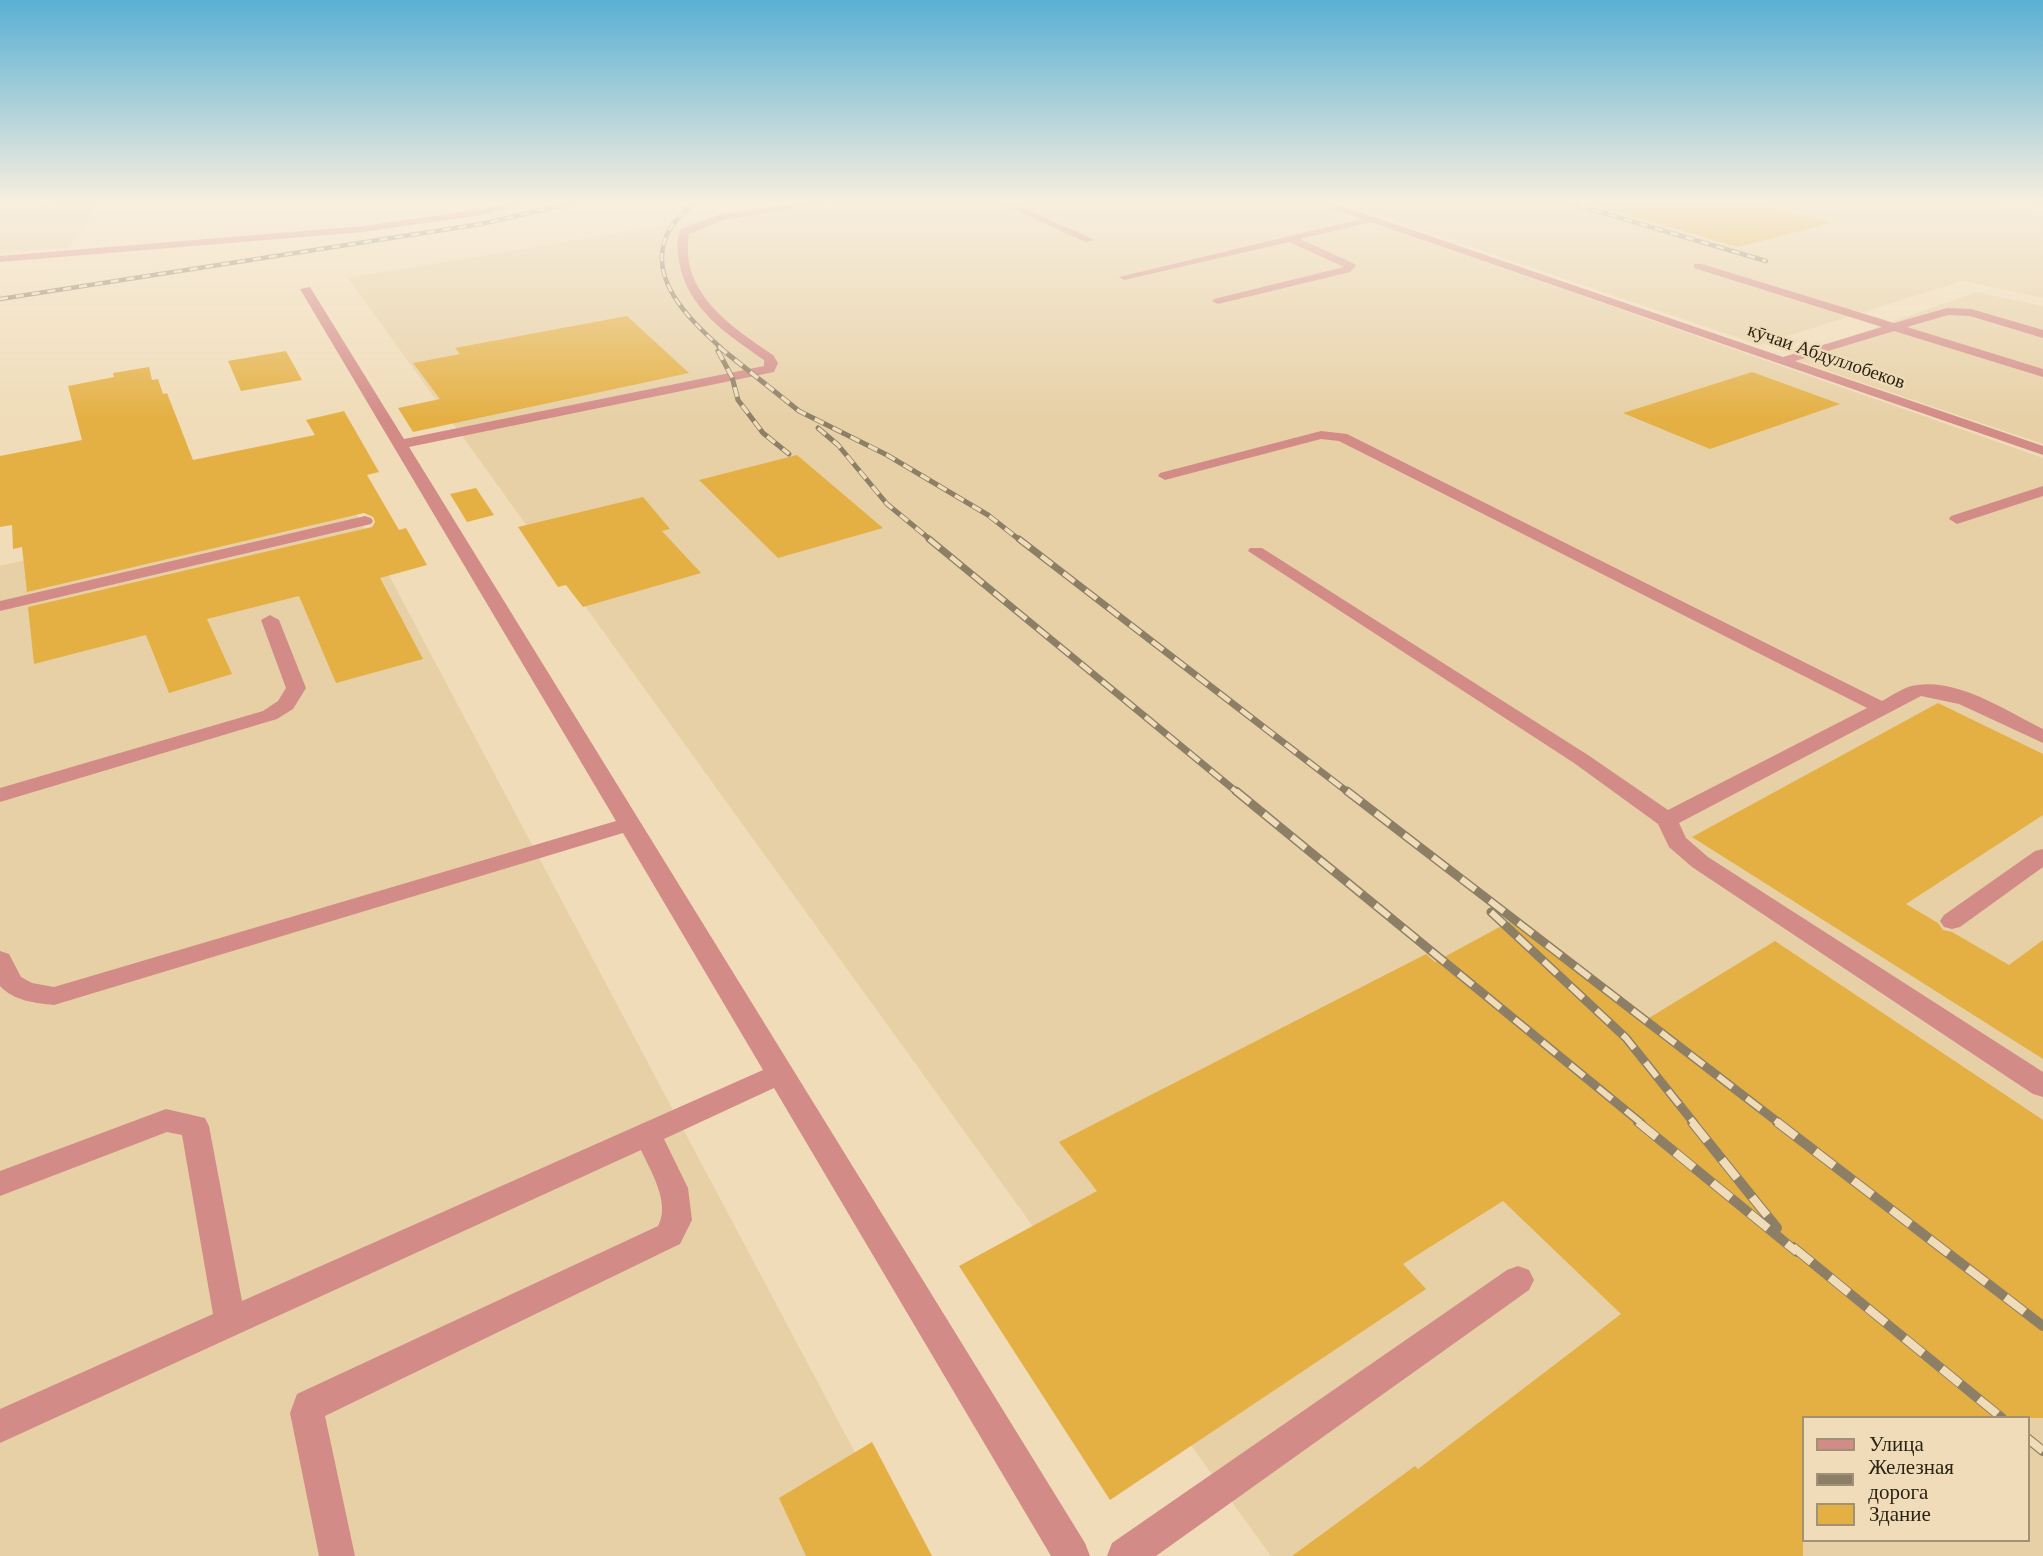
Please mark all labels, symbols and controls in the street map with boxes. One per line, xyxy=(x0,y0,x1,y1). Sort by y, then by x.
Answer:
street label: кӯчаи Абдуллобеков xyxy=(1744,319,1908,395)
legend xyxy=(1801,1416,2029,1542)
text: Улица xyxy=(1869,1432,1924,1456)
text: Железная дорога xyxy=(1868,1455,1954,1504)
text: Здание xyxy=(1869,1502,1931,1526)

